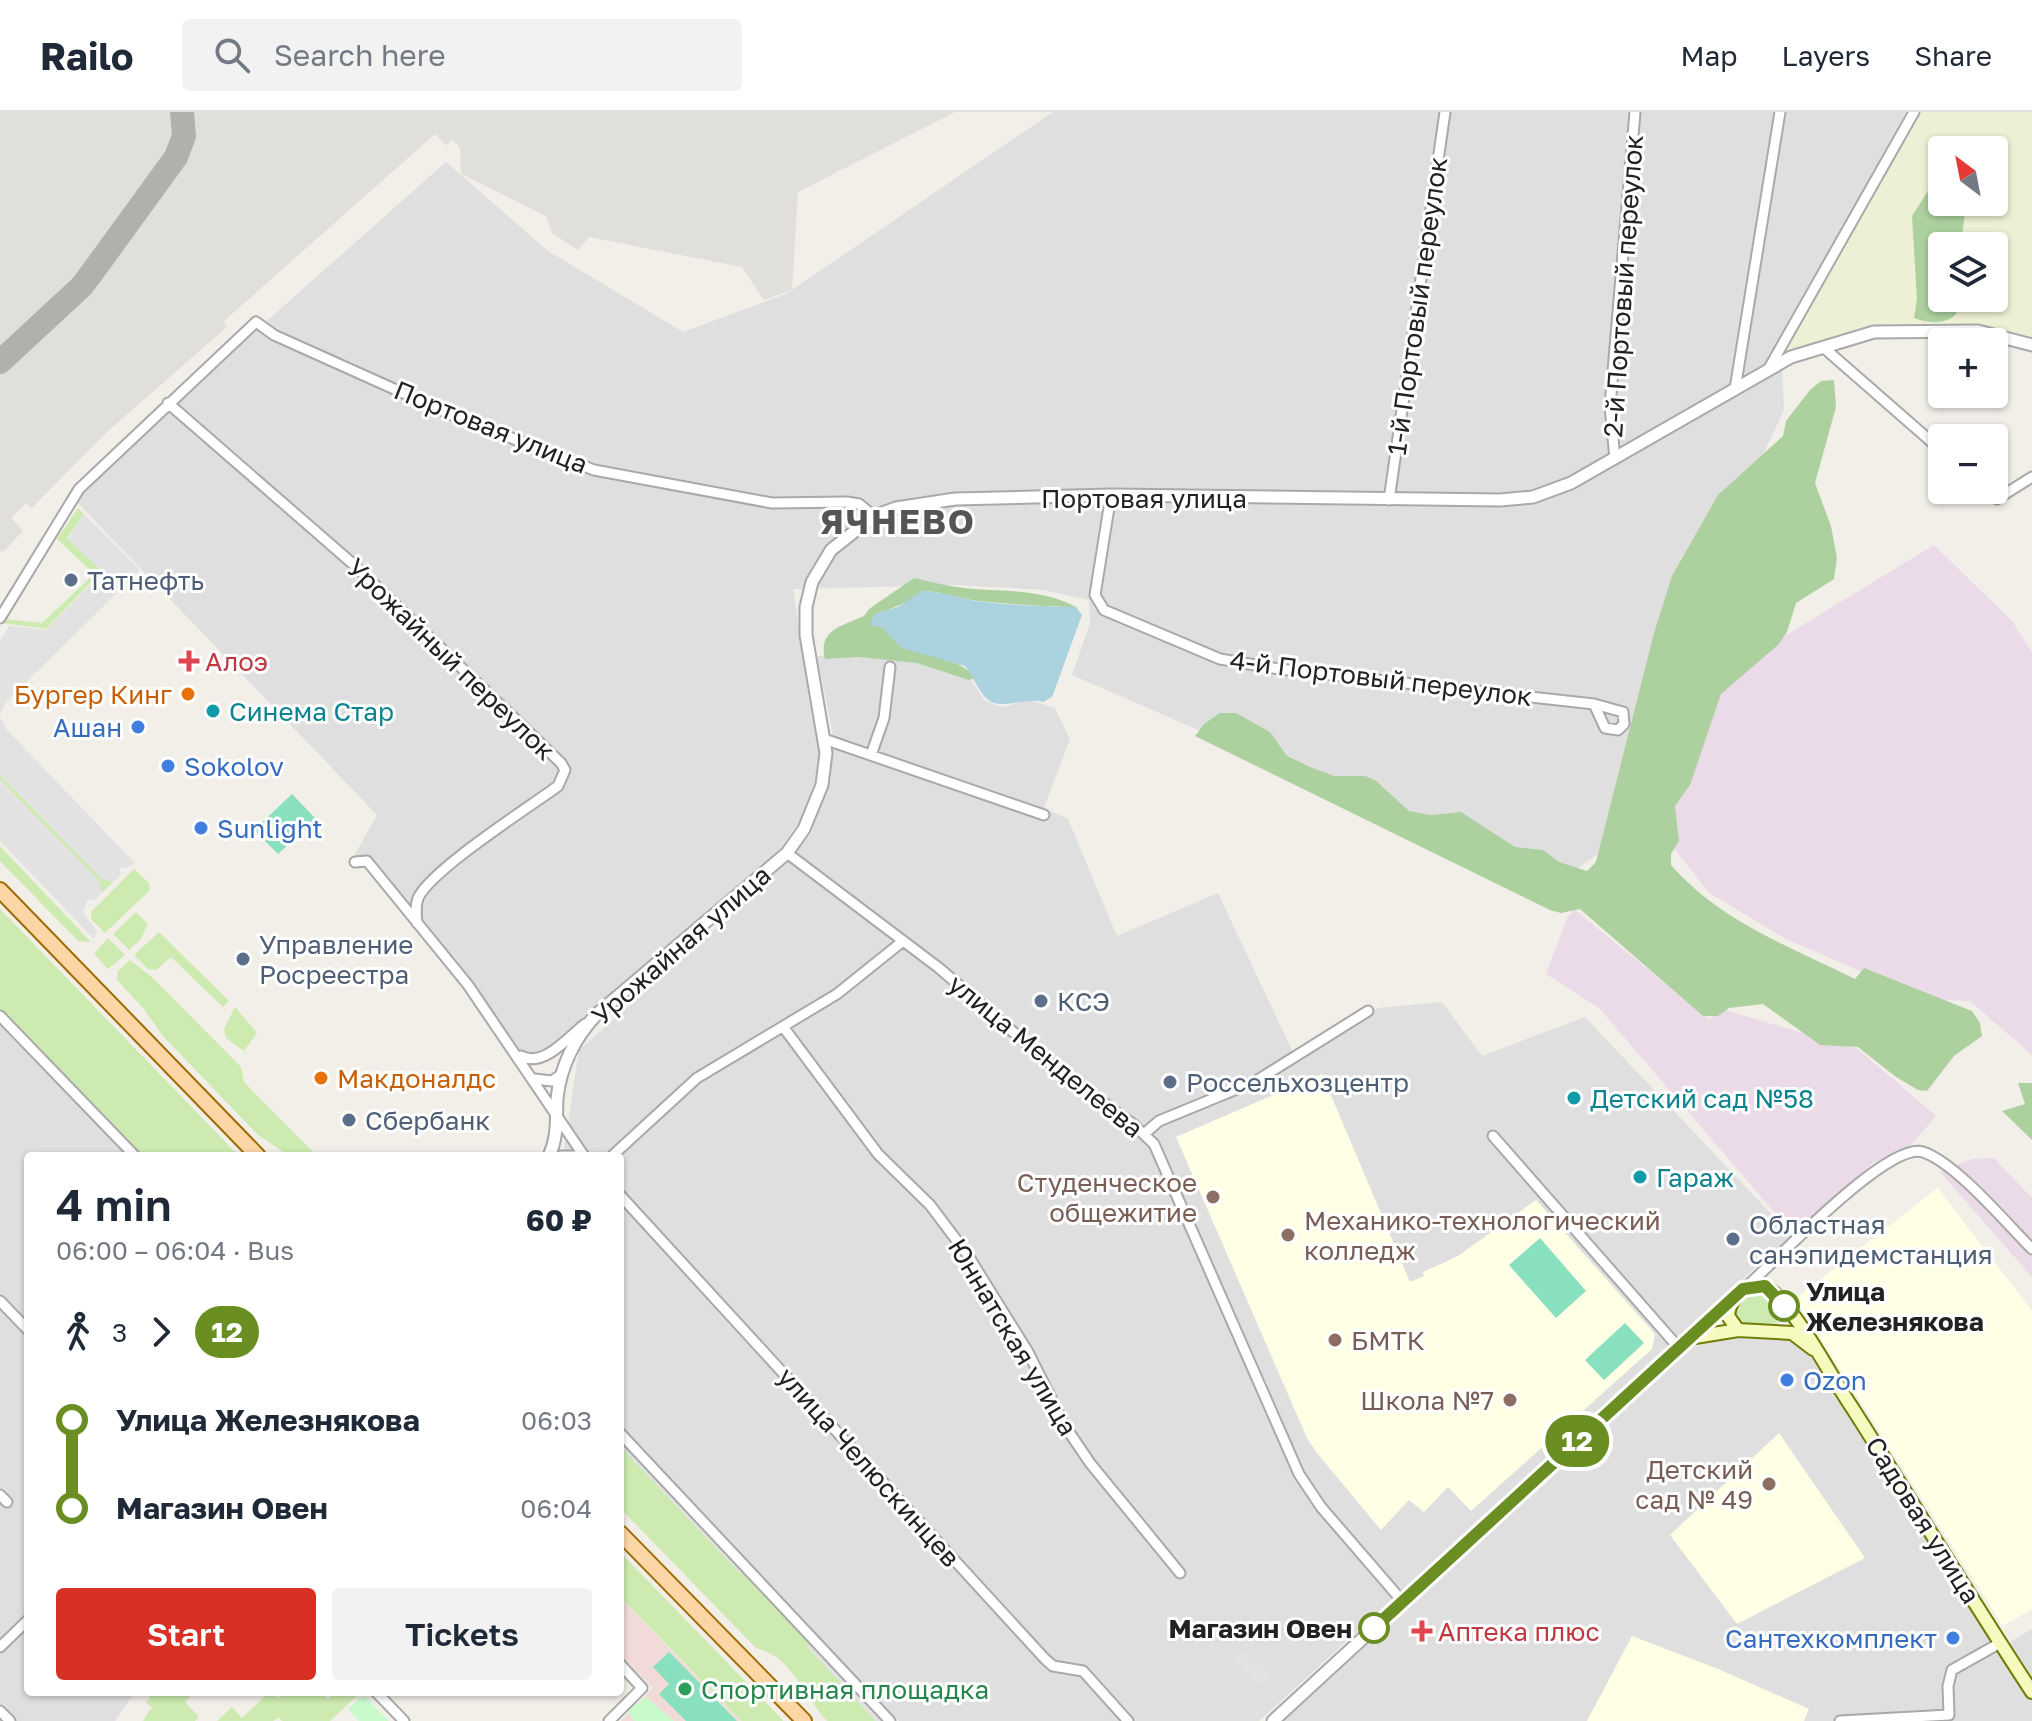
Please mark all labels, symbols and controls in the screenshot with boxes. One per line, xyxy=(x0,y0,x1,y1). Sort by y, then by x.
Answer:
search box xyxy=(182,19,742,91)
text: Railo xyxy=(40,33,134,78)
icon: search xyxy=(210,33,254,77)
text: Search here xyxy=(274,37,446,73)
text: Map xyxy=(1680,39,1738,72)
text: Layers xyxy=(1782,39,1870,72)
text: Share xyxy=(1914,39,1992,72)
street label: 2-й Портовый переулок xyxy=(1597,134,1649,438)
north arrow xyxy=(1928,136,2008,216)
map controls xyxy=(1928,136,2008,504)
street label: 1-й Портовый переулок xyxy=(1381,155,1453,457)
button: layers xyxy=(1928,232,2008,312)
button: + xyxy=(1928,328,2008,408)
street label: Портовая улица xyxy=(390,374,592,480)
button: − xyxy=(1928,424,2008,504)
street label: Портовая улица xyxy=(1041,483,1247,514)
district label: ЯЧНЕВО xyxy=(820,501,976,541)
street label: Урожайный переулок xyxy=(341,552,561,766)
place label: Татнефть xyxy=(87,565,204,596)
marker: Татнефть xyxy=(62,571,80,589)
street label: 4-й Портовый переулок xyxy=(1228,644,1534,712)
place label: Алоэ xyxy=(205,646,268,677)
marker: Алоэ xyxy=(180,652,198,670)
place label: Бургер Кинг xyxy=(14,679,172,710)
marker: Бургер Кинг xyxy=(179,685,197,703)
place label: Синема Стар xyxy=(229,696,394,727)
marker: Синема Стар xyxy=(204,702,222,720)
place label: Ашан xyxy=(53,712,122,743)
marker: Ашан xyxy=(129,718,147,736)
place label: Sokolov xyxy=(184,751,284,782)
marker: Sokolov xyxy=(159,757,177,775)
place label: Sunlight xyxy=(217,813,323,844)
marker: Sunlight xyxy=(192,819,210,837)
street label: Урожайная улица xyxy=(585,859,777,1031)
place label: Управление Росреестра xyxy=(259,929,413,990)
marker: Управление Росреестра xyxy=(234,950,252,968)
street label: улица Менделеева xyxy=(942,968,1150,1144)
place label: КСЭ xyxy=(1057,986,1110,1017)
marker: КСЭ xyxy=(1032,992,1050,1010)
place label: Макдоналдс xyxy=(337,1063,496,1094)
place label: Россельхозцентр xyxy=(1186,1067,1409,1098)
marker: Макдоналдс xyxy=(312,1069,330,1087)
marker: Россельхозцентр xyxy=(1161,1073,1179,1091)
place label: Детский сад №58 xyxy=(1590,1083,1814,1114)
marker: Детский сад №58 xyxy=(1565,1089,1583,1107)
place label: Сбербанк xyxy=(365,1105,490,1136)
marker: Сбербанк xyxy=(340,1111,358,1129)
place label: Гараж xyxy=(1656,1162,1734,1193)
place label: Студенческое общежитие xyxy=(1017,1167,1197,1228)
marker: Гараж xyxy=(1631,1168,1649,1186)
text: 4 min xyxy=(56,1178,172,1231)
marker: Студенческое общежитие xyxy=(1204,1188,1222,1206)
text: 60 ₽ xyxy=(526,1202,592,1238)
place label: Механико-технологический колледж xyxy=(1304,1205,1661,1266)
place label: Областная санэпидемстанция xyxy=(1749,1209,1993,1270)
marker: Механико-технологический колледж xyxy=(1279,1226,1297,1244)
marker: Областная санэпидемстанция xyxy=(1724,1230,1742,1248)
street label: Юннатская улица xyxy=(942,1233,1084,1441)
text: 06:00 – 06:04 · Bus xyxy=(56,1235,294,1266)
place label: Улица Железнякова xyxy=(1806,1276,1984,1337)
marker: Улица Железнякова xyxy=(1769,1291,1799,1321)
icon: walk xyxy=(56,1310,100,1354)
icon: forward xyxy=(139,1310,183,1354)
text: 12 xyxy=(211,1315,243,1348)
text: 3 xyxy=(112,1317,127,1348)
place label: БМТК xyxy=(1351,1325,1425,1356)
marker: БМТК xyxy=(1326,1331,1344,1349)
street label: улица Челюскинцев xyxy=(771,1361,967,1573)
place label: Ozon xyxy=(1803,1365,1867,1396)
marker: Ozon xyxy=(1778,1371,1796,1389)
place label: Школа №7 xyxy=(1360,1385,1494,1416)
marker: Школа №7 xyxy=(1501,1391,1519,1409)
text: Улица Железнякова xyxy=(116,1402,420,1438)
text: 06:03 xyxy=(521,1405,592,1436)
line badge: 12 xyxy=(1541,1415,1613,1467)
text: 12 xyxy=(1561,1424,1593,1457)
street label: Садовая улица xyxy=(1859,1431,1987,1609)
place label: Детский сад № 49 xyxy=(1635,1454,1753,1515)
marker: Детский сад № 49 xyxy=(1760,1475,1778,1493)
text: Магазин Овен xyxy=(116,1490,328,1526)
text: 06:04 xyxy=(520,1493,592,1524)
button: Start xyxy=(56,1588,316,1680)
button: Tickets xyxy=(332,1588,592,1680)
place label: Магазин Овен xyxy=(1168,1613,1352,1644)
marker: Магазин Овен xyxy=(1359,1613,1389,1643)
place label: Аптека плюс xyxy=(1438,1616,1600,1647)
marker: Аптека плюс xyxy=(1413,1622,1431,1640)
place label: Сантехкомплект xyxy=(1725,1623,1937,1654)
marker: Сантехкомплект xyxy=(1944,1629,1962,1647)
place label: Спортивная площадка xyxy=(701,1674,989,1705)
marker: Спортивная площадка xyxy=(676,1680,694,1698)

